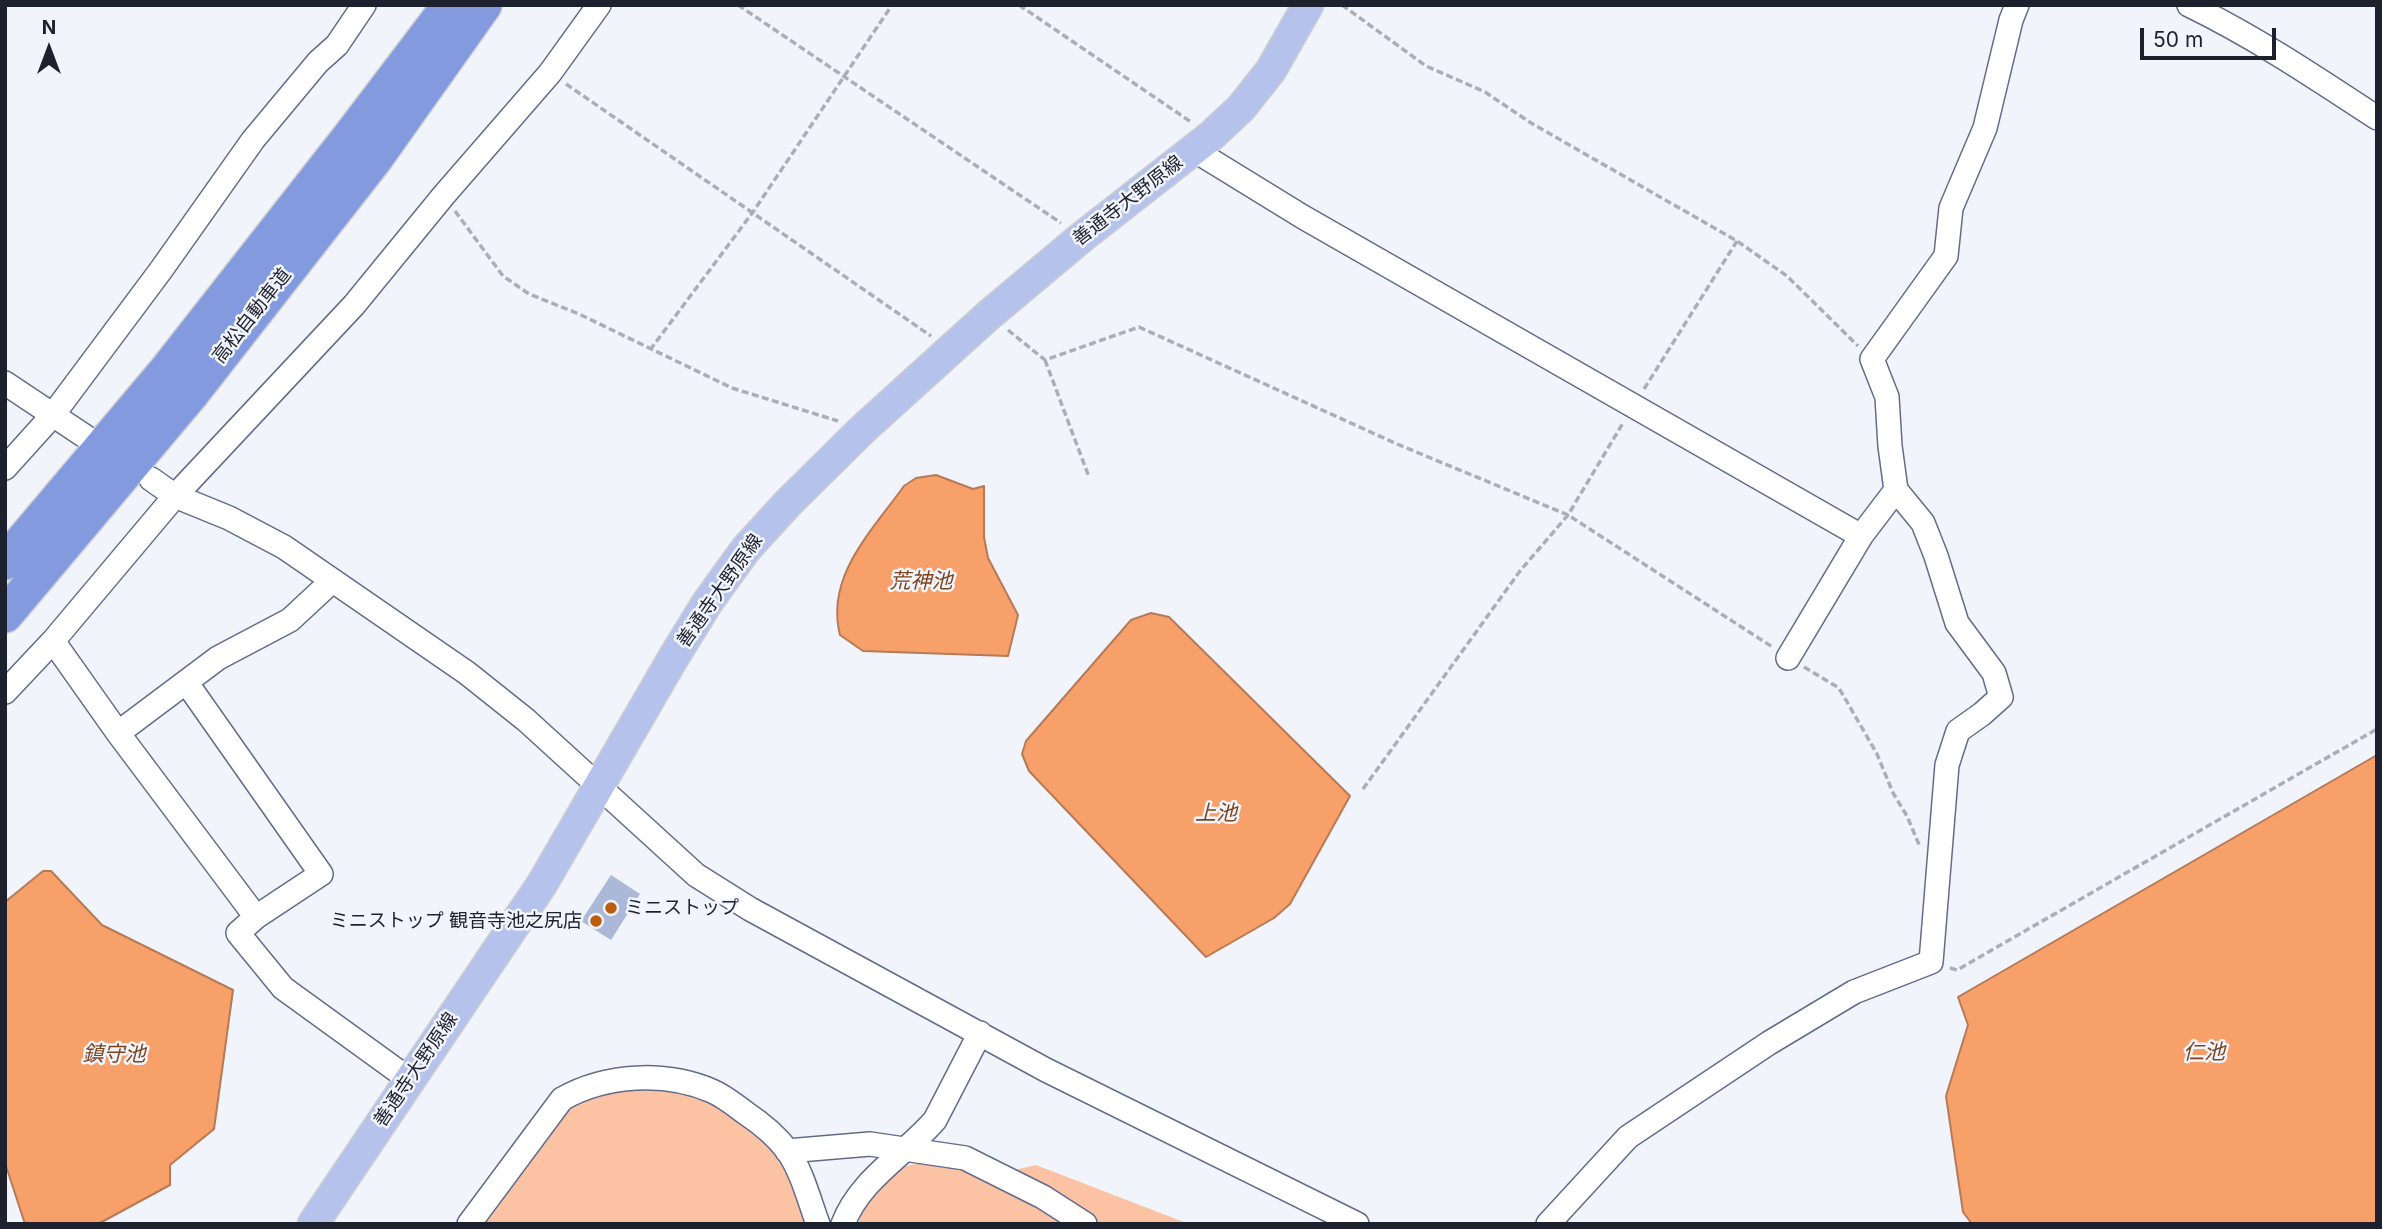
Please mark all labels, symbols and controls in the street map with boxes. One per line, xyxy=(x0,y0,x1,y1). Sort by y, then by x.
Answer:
north arrow xyxy=(14,14,84,84)
scale bar xyxy=(2144,14,2280,58)
text: N xyxy=(42,16,56,39)
text: 50 m xyxy=(2153,27,2203,52)
street label: 善通寺大野原線 xyxy=(1069,151,1187,251)
street label: 高松自動車道 xyxy=(208,264,296,368)
street label: 善通寺大野原線 xyxy=(673,530,767,652)
water label: 荒神池 xyxy=(890,569,952,595)
water label: 上池 xyxy=(1195,801,1237,827)
place label: ミニストップ xyxy=(625,897,739,919)
marker: ミニストップ xyxy=(603,900,619,916)
place label: ミニストップ 観音寺池之尻店 xyxy=(330,910,582,932)
marker: ミニストップ 観音寺池之尻店 xyxy=(588,913,604,929)
street label: 善通寺大野原線 xyxy=(369,1008,463,1132)
water label: 仁池 xyxy=(2183,1040,2225,1066)
water label: 鎮守池 xyxy=(83,1042,145,1068)

